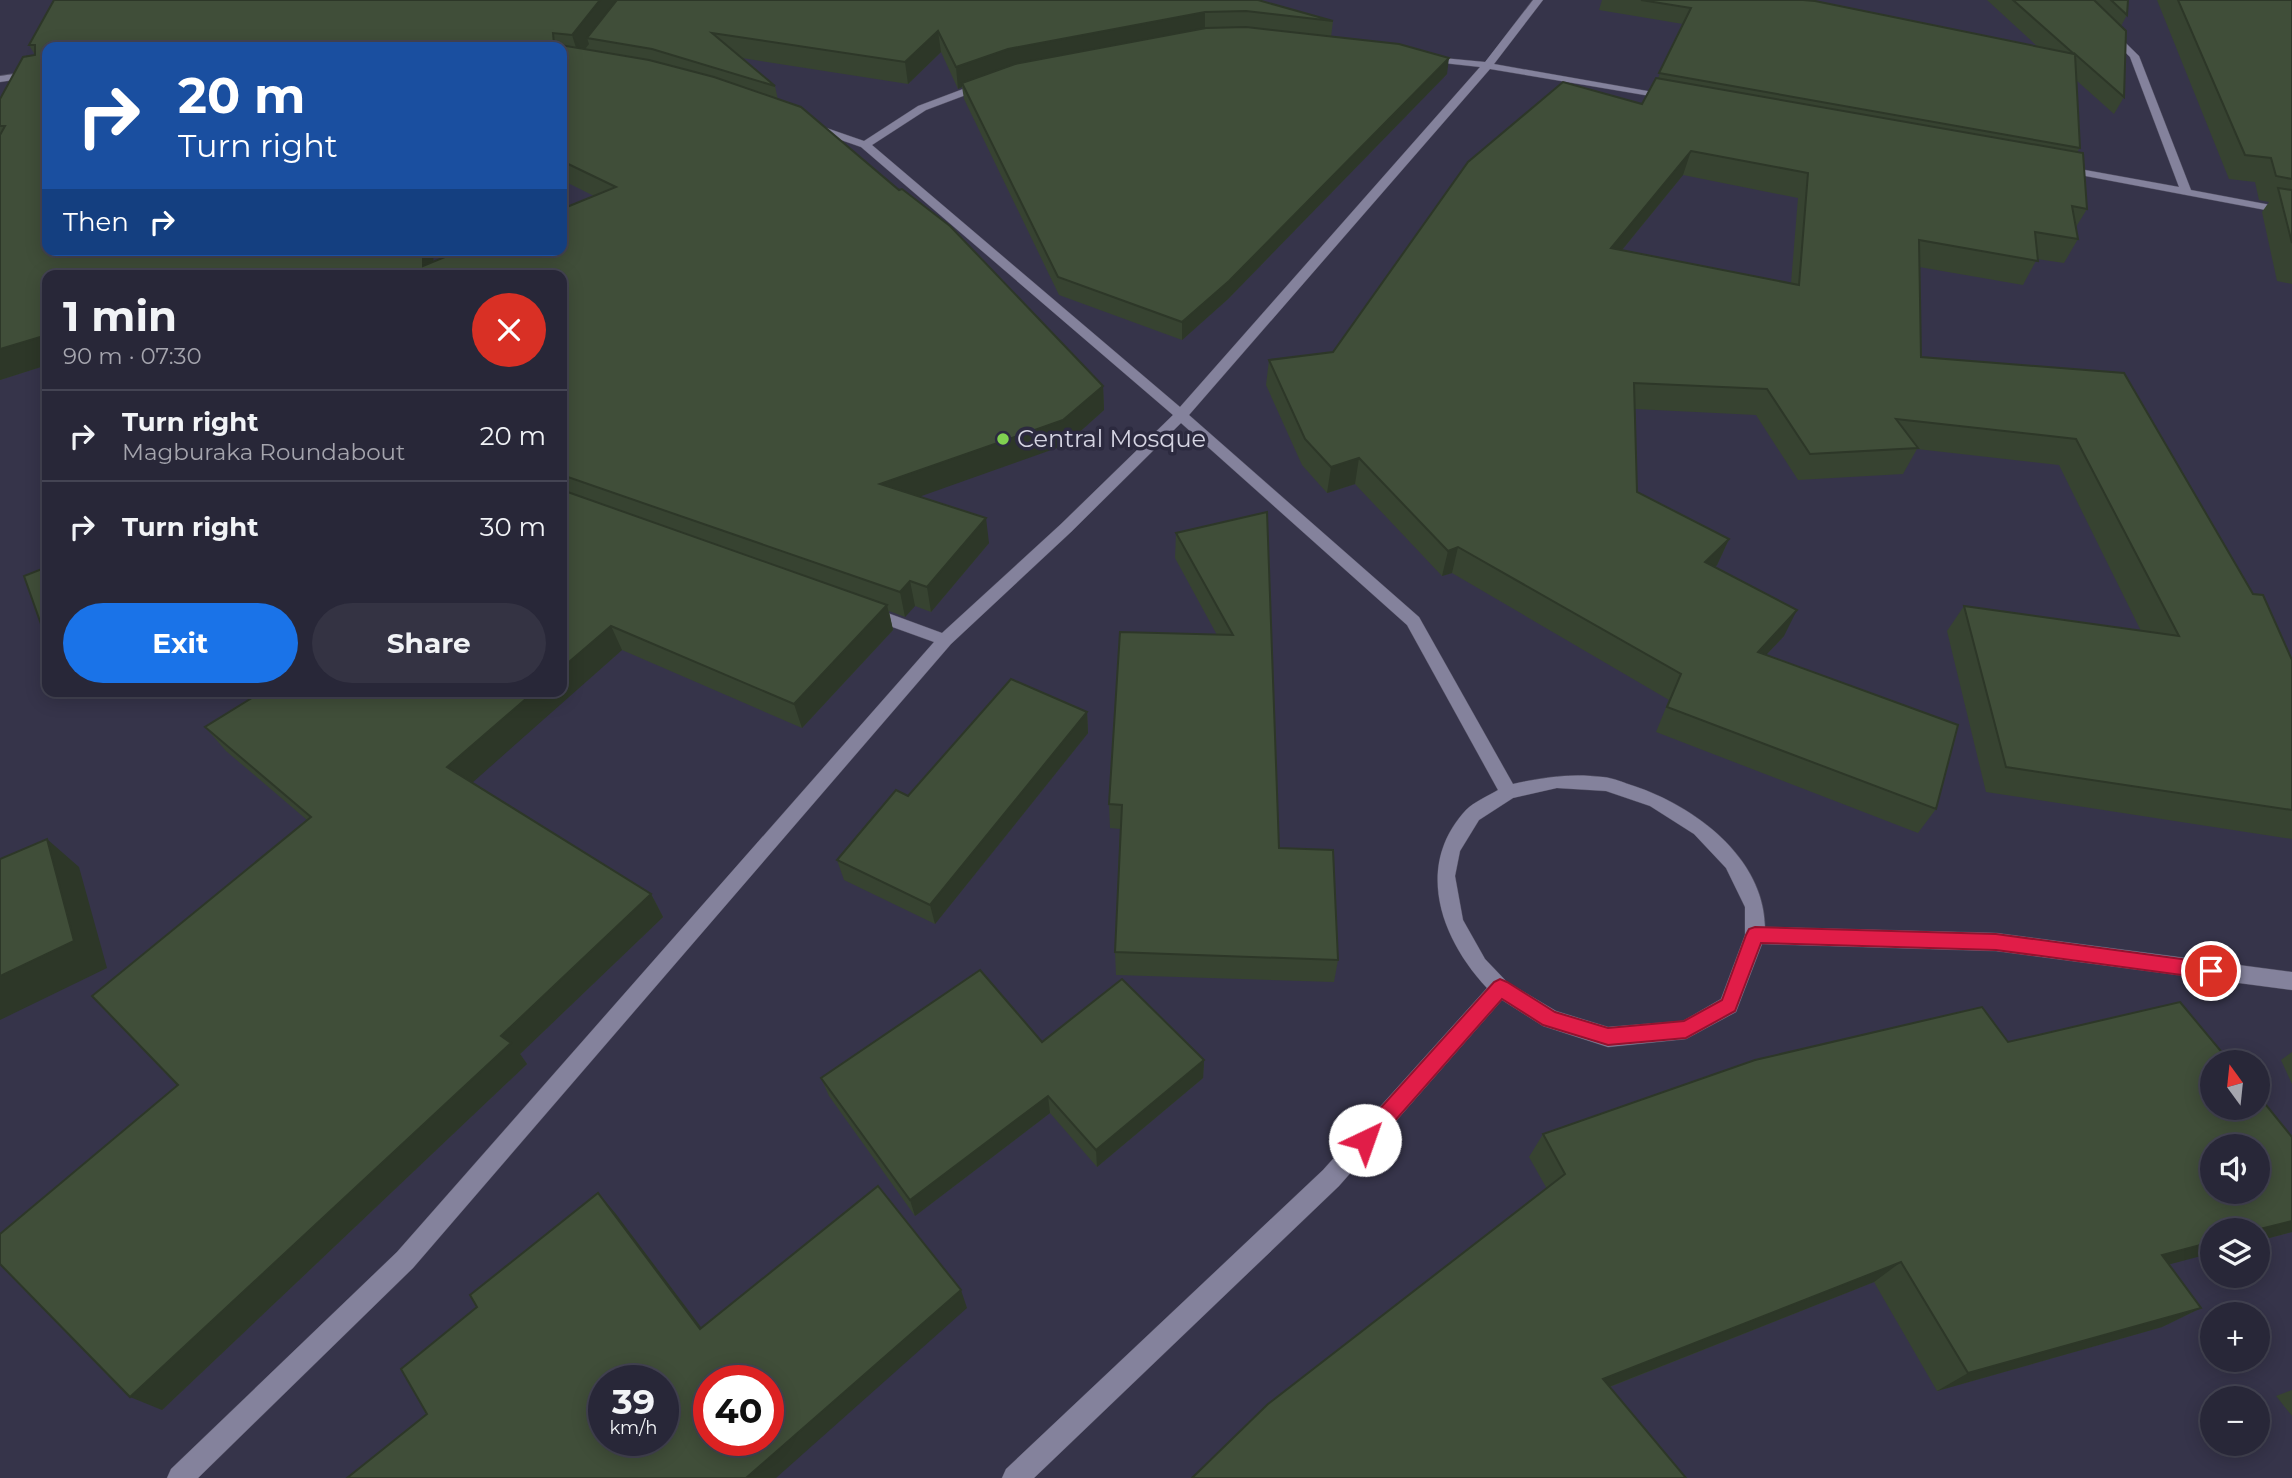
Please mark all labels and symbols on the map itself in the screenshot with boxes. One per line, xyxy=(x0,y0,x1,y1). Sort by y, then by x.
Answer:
place label: Central Mosque xyxy=(1017,424,1206,453)
marker: Central Mosque xyxy=(995,431,1011,447)
pin xyxy=(2181,941,2241,1001)
north arrow xyxy=(2200,1050,2270,1120)
position arrow xyxy=(1328,1103,1402,1177)
speed limit sign: 40 xyxy=(693,1365,784,1456)

